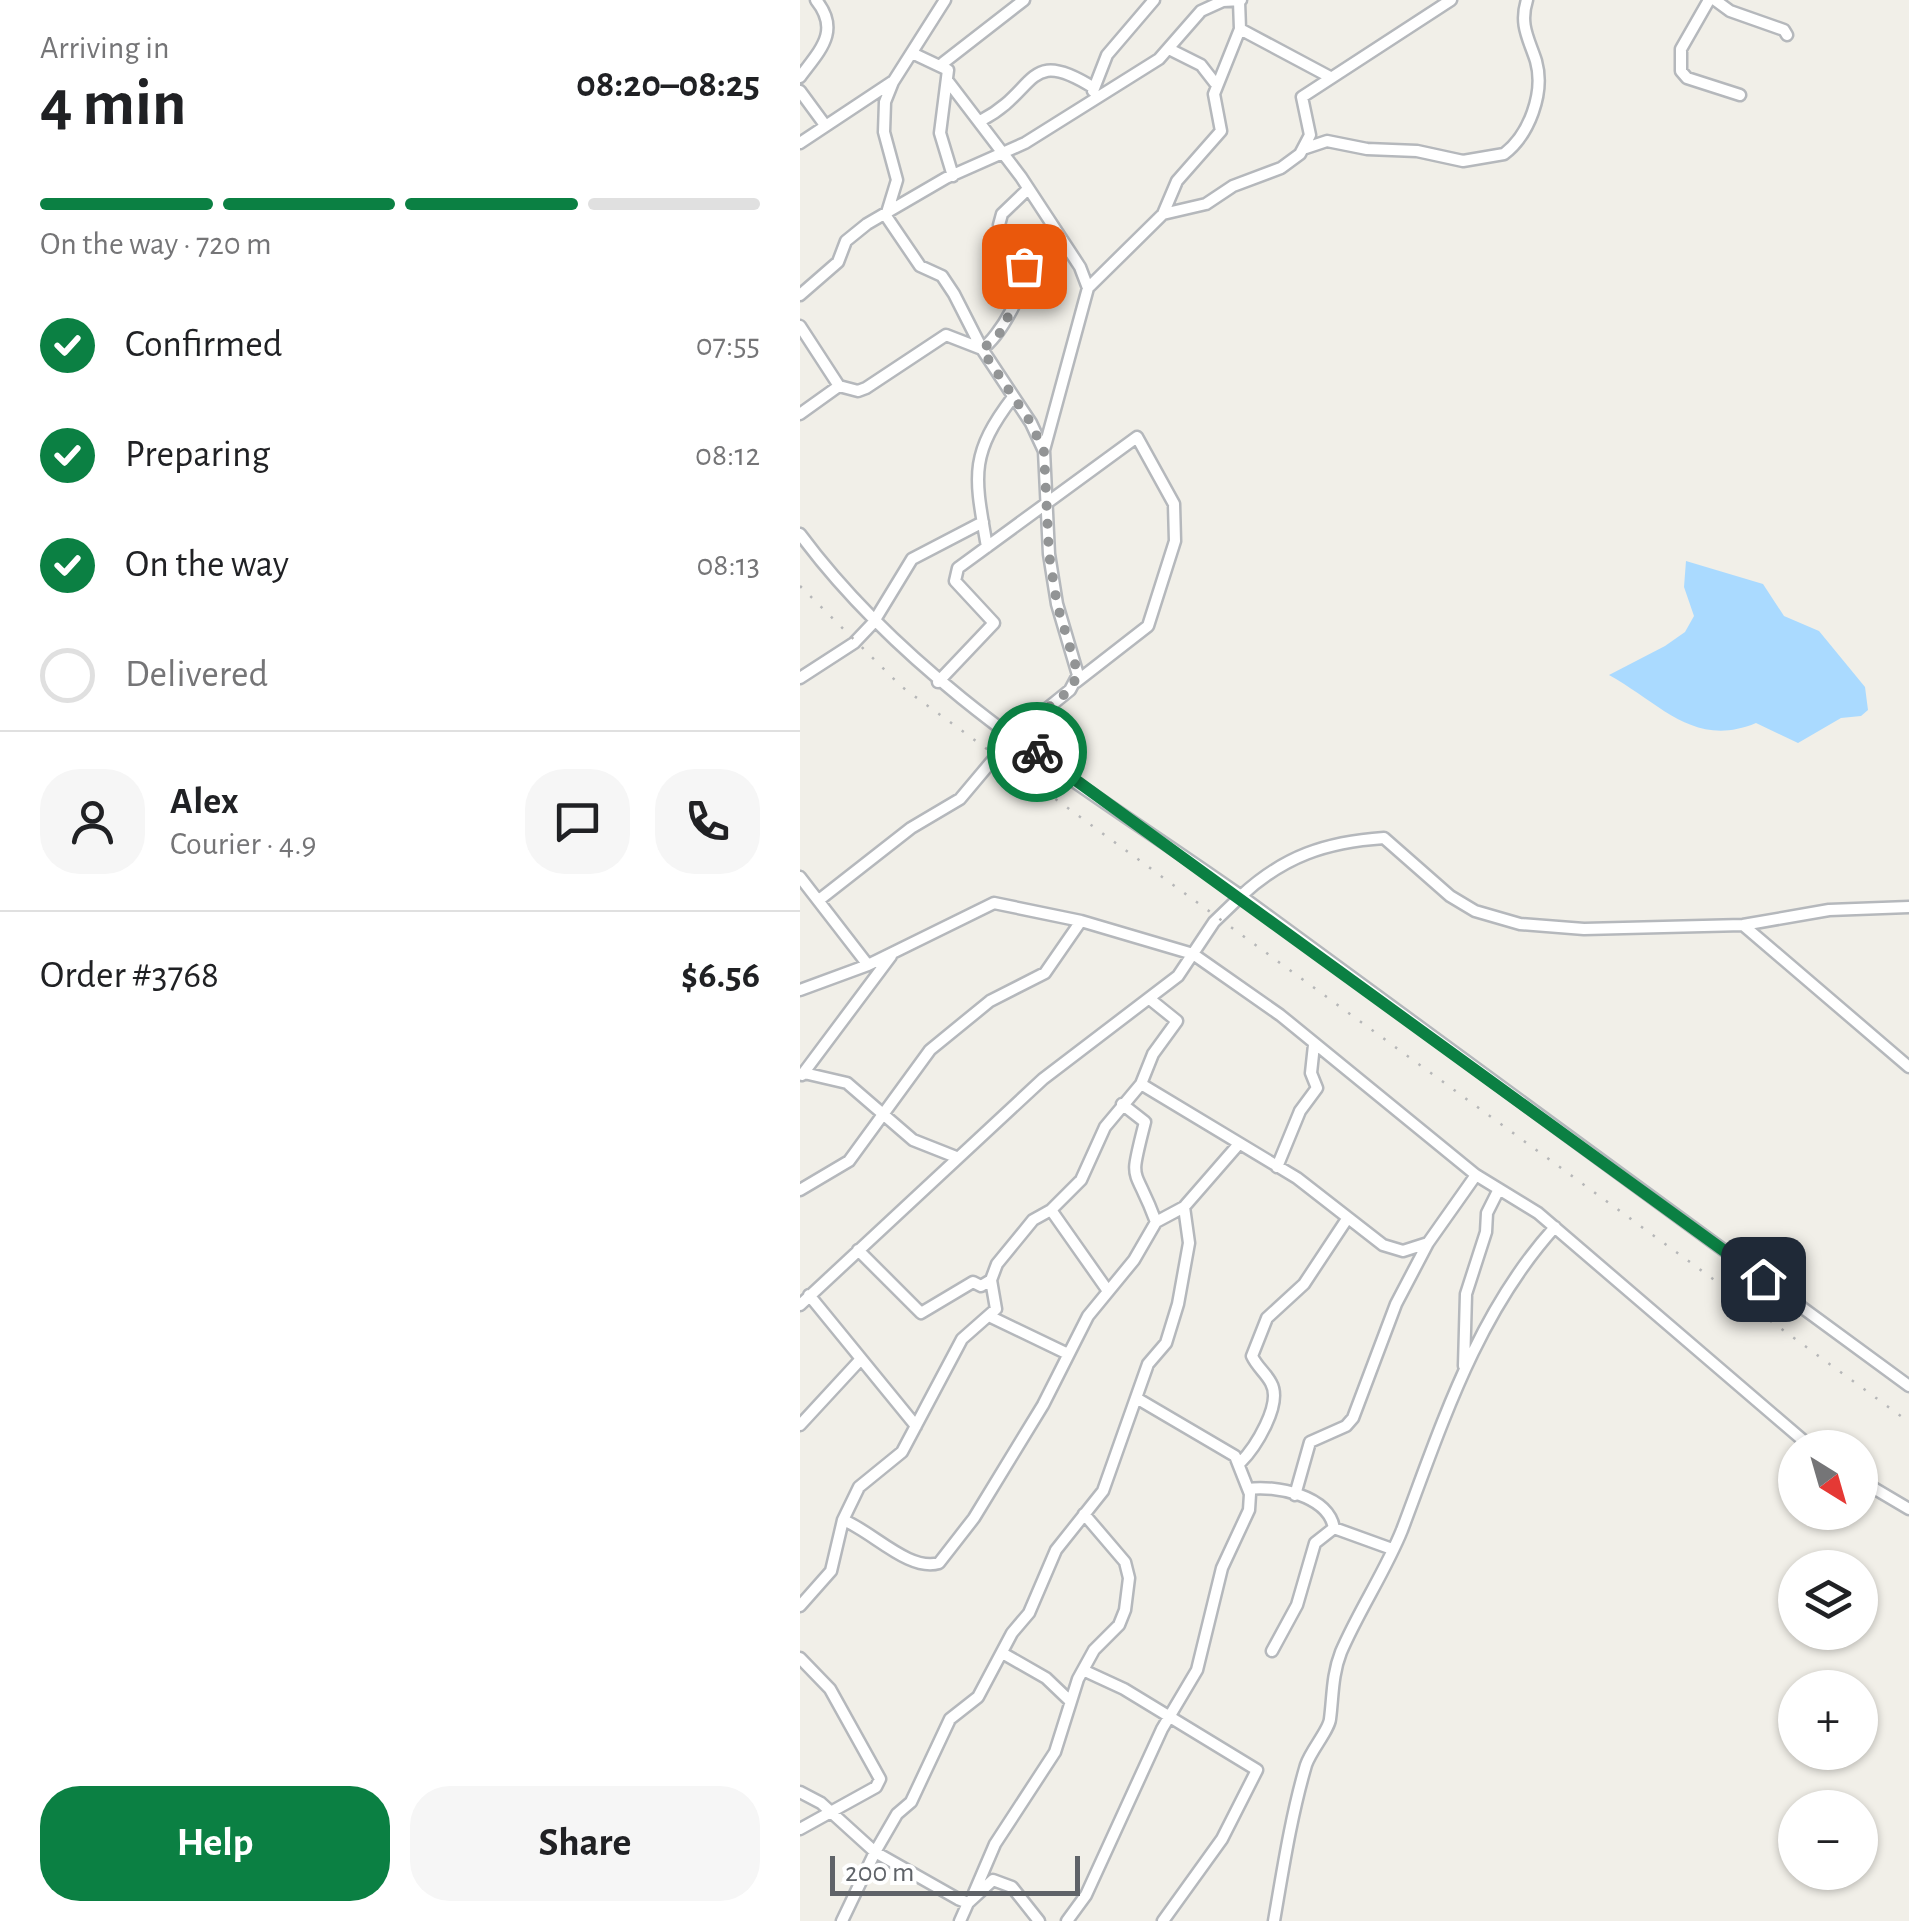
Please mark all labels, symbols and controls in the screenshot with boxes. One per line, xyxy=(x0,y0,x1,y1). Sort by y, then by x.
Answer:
text: Arriving in xyxy=(40,32,169,64)
text: 08:20–08:25 xyxy=(576,66,760,104)
text: 4 min xyxy=(40,72,186,137)
pin xyxy=(982,224,1067,309)
text: On the way · 720 m xyxy=(40,228,272,260)
icon: bag xyxy=(997,239,1052,294)
icon: check xyxy=(40,318,95,373)
text: Confirmed xyxy=(125,326,282,364)
text: 07:55 xyxy=(696,329,760,361)
icon: check xyxy=(40,428,95,483)
text: Preparing xyxy=(125,436,270,474)
text: 08:12 xyxy=(695,439,760,471)
icon: check xyxy=(40,538,95,593)
text: On the way xyxy=(125,546,289,584)
text: 08:13 xyxy=(696,549,760,581)
text: Delivered xyxy=(125,656,268,694)
courier xyxy=(987,702,1087,802)
icon: bike xyxy=(1010,725,1065,780)
button: person xyxy=(40,769,145,874)
button: chat xyxy=(525,769,630,874)
button: phone xyxy=(655,769,760,874)
text: Alex xyxy=(170,783,239,821)
text: Courier · 4.9 xyxy=(170,828,317,860)
text: Order #3768 xyxy=(40,957,219,995)
text: $6.56 xyxy=(681,957,760,995)
pin xyxy=(1721,1237,1806,1322)
icon: home xyxy=(1736,1252,1791,1307)
north arrow xyxy=(1778,1430,1878,1530)
map controls xyxy=(1778,1430,1878,1890)
button: layers xyxy=(1778,1550,1878,1650)
button: + xyxy=(1778,1670,1878,1770)
button: Help xyxy=(40,1786,390,1901)
button: Share xyxy=(410,1786,760,1901)
button: − xyxy=(1778,1790,1878,1890)
scale bar xyxy=(830,1851,1080,1896)
text: 200 m xyxy=(845,1859,914,1887)

